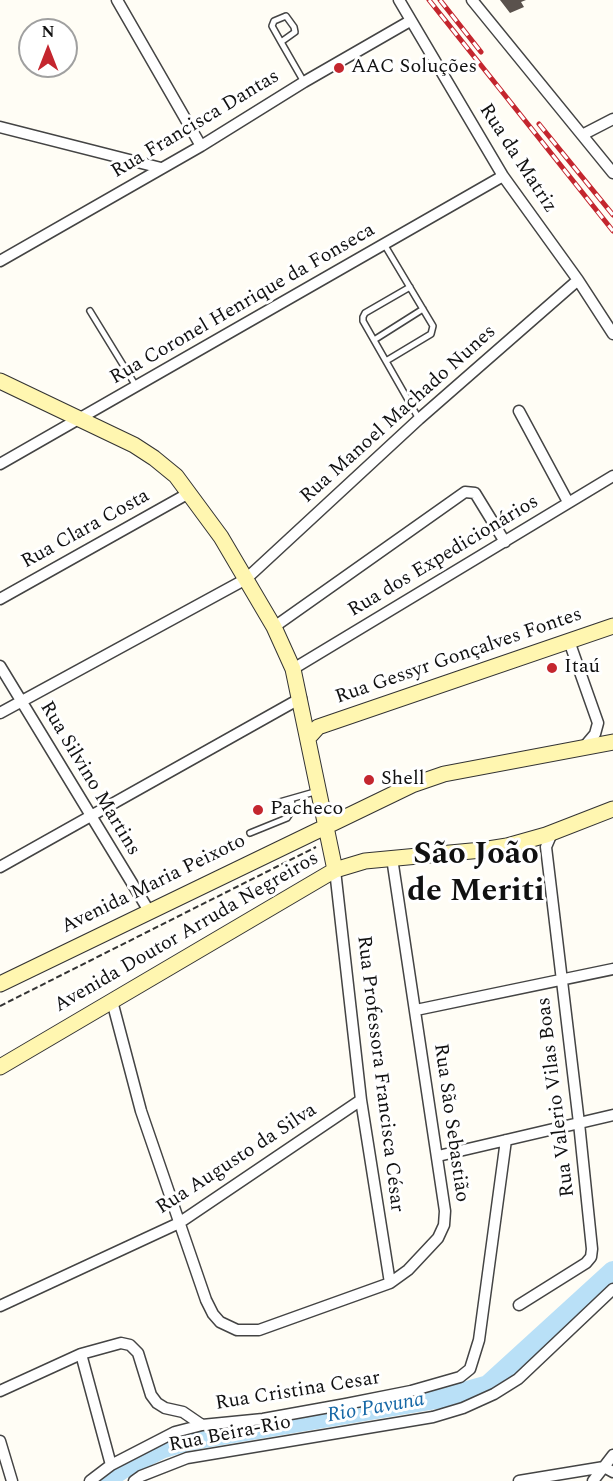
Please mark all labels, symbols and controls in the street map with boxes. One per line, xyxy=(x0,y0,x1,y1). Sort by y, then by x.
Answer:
north arrow xyxy=(18,18,78,78)
text: N xyxy=(41,20,55,44)
place label: AAC Soluções xyxy=(351,56,477,80)
marker: AAC Soluções xyxy=(332,61,346,75)
street label: Rua Francisca Dantas xyxy=(108,65,284,185)
street label: Rua da Matriz xyxy=(473,100,561,218)
street label: Rua Coronel Henrique da Fonseca xyxy=(106,219,380,391)
street label: Rua Manoel Machado Nunes xyxy=(296,321,502,509)
street label: Rua Clara Costa xyxy=(18,485,154,575)
street label: Rua dos Expedicionários xyxy=(344,491,544,623)
street label: Rua Gessyr Gonçalves Fontes xyxy=(333,603,585,711)
place label: Itaú xyxy=(564,656,600,680)
marker: Itaú xyxy=(545,661,559,675)
street label: Rua Silvino Martins xyxy=(33,697,145,861)
place label: Shell xyxy=(381,768,425,792)
marker: Shell xyxy=(362,773,376,787)
place label: Pacheco xyxy=(270,798,343,822)
marker: Pacheco xyxy=(251,803,265,817)
street label: Avenida Maria Peixoto xyxy=(58,830,250,940)
district label: São João de Meriti xyxy=(407,838,545,913)
street label: Avenida Doutor Arruda Negreiros xyxy=(51,847,323,1019)
street label: Rua Professora Francisca César xyxy=(350,934,408,1214)
street label: Rua Valerio Vilas Boas xyxy=(533,996,581,1198)
street label: Rua São Sebastião xyxy=(427,1042,473,1204)
street label: Rua Augusto da Silva xyxy=(152,1099,322,1221)
street label: Rua Cristina Cesar xyxy=(214,1367,382,1417)
water label: Rio Pavuna xyxy=(325,1388,427,1430)
street label: Rua Beira-Rio xyxy=(167,1411,293,1459)

